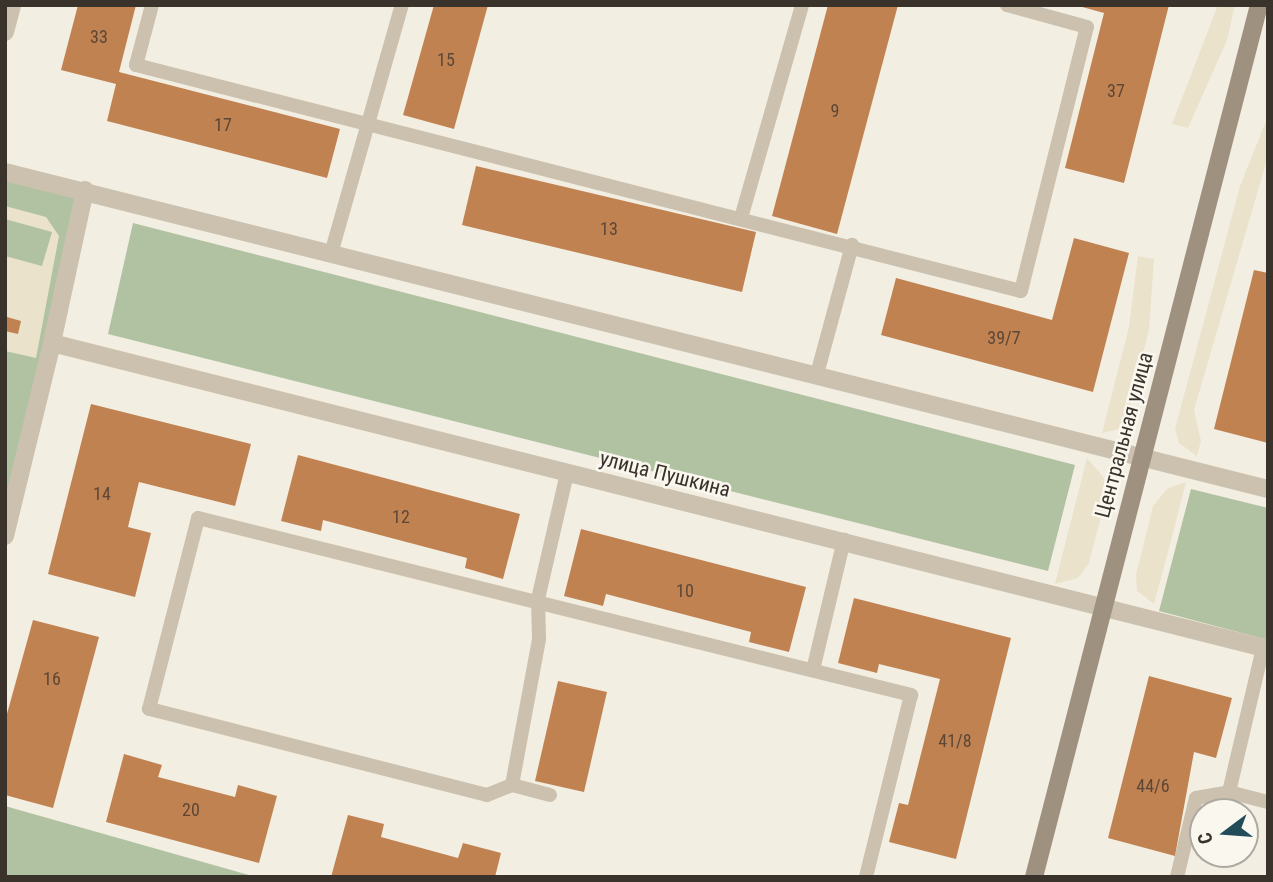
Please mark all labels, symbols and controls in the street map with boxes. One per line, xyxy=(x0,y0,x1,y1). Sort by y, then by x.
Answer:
house number: 33 xyxy=(90,26,108,48)
house number: 15 xyxy=(437,49,455,71)
house number: 37 xyxy=(1107,80,1125,102)
house number: 9 xyxy=(831,100,839,122)
house number: 17 xyxy=(214,114,232,136)
house number: 13 xyxy=(600,218,618,240)
house number: 39/7 xyxy=(987,327,1021,349)
street label: Центральная улица xyxy=(1090,349,1158,521)
street label: улица Пушкина xyxy=(597,446,733,502)
house number: 14 xyxy=(93,483,111,505)
house number: 12 xyxy=(392,506,410,528)
house number: 10 xyxy=(676,580,694,602)
house number: 16 xyxy=(43,668,61,690)
house number: 41/8 xyxy=(938,730,972,752)
house number: 44/6 xyxy=(1136,775,1170,797)
north arrow xyxy=(1189,798,1259,868)
house number: 20 xyxy=(182,799,200,821)
text: С xyxy=(1193,830,1218,847)

